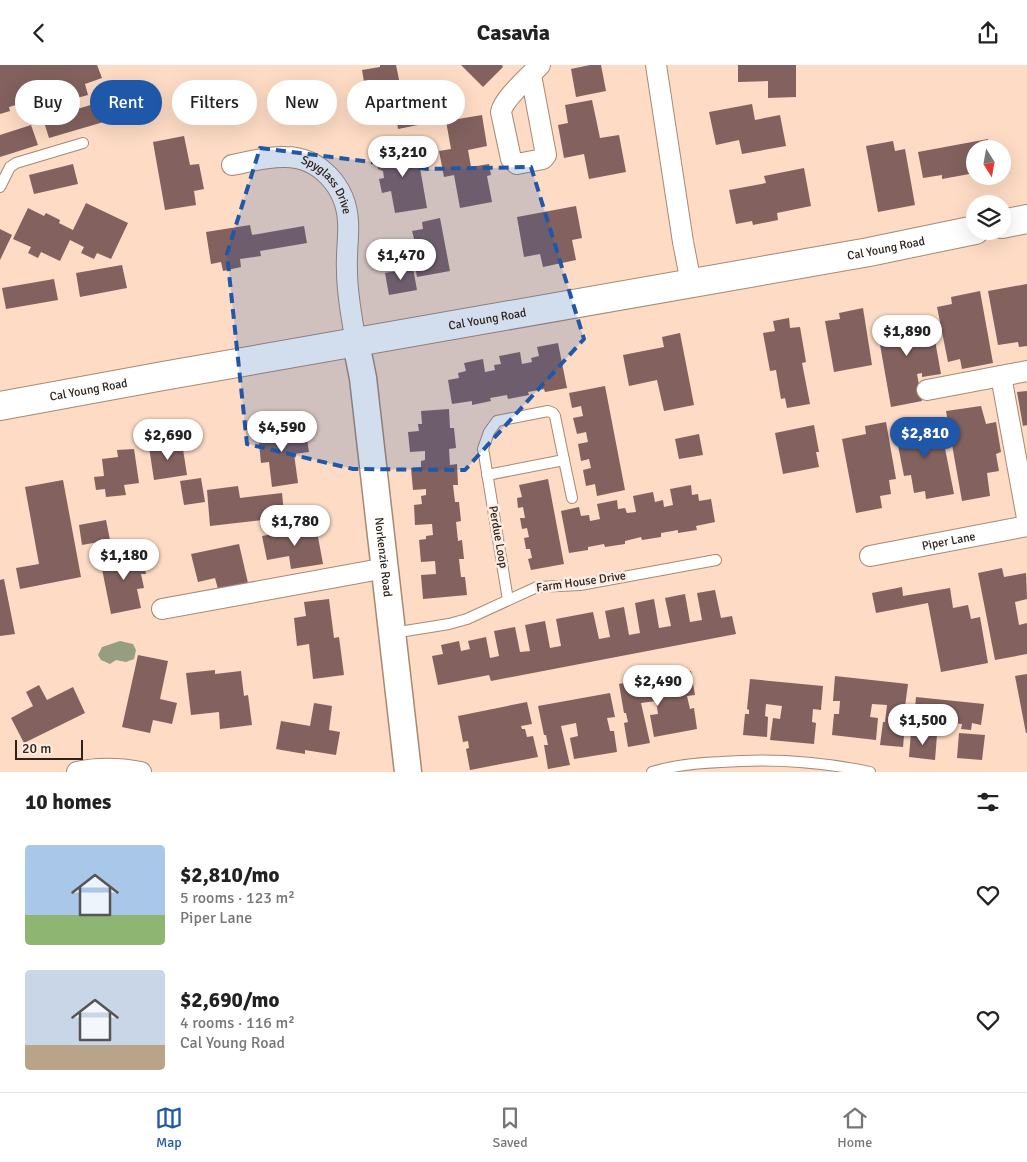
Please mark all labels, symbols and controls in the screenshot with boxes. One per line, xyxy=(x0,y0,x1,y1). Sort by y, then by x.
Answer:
icon: back xyxy=(25,19,53,47)
text: Casavia xyxy=(477,19,550,46)
icon: share xyxy=(974,19,1002,47)
chip: Buy xyxy=(15,80,80,125)
chip: Rent xyxy=(90,80,162,125)
chip: Filters xyxy=(172,80,257,125)
chip: New xyxy=(267,80,337,125)
chip: Apartment xyxy=(347,80,465,125)
pin: $3,210 xyxy=(362,135,444,178)
north arrow xyxy=(966,140,1011,185)
map controls xyxy=(966,140,1011,240)
text: $3,210 xyxy=(379,142,427,162)
street label: Spyglass Drive xyxy=(299,152,355,215)
button: layers xyxy=(966,195,1011,240)
street label: Cal Young Road xyxy=(846,233,926,263)
pin: $1,470 xyxy=(360,239,442,281)
text: $1,470 xyxy=(377,245,425,265)
street label: Cal Young Road xyxy=(447,305,527,333)
pin: $1,890 xyxy=(866,315,948,357)
text: $1,890 xyxy=(883,321,931,341)
street label: Cal Young Road xyxy=(48,375,129,404)
pin: $4,590 xyxy=(241,411,323,453)
text: $4,590 xyxy=(258,417,306,437)
pin: $2,810 xyxy=(884,417,966,459)
pin: $2,690 xyxy=(127,419,209,461)
text: $2,810 xyxy=(901,423,949,443)
text: $2,690 xyxy=(144,425,192,445)
pin: $1,780 xyxy=(254,505,336,547)
street label: Perdue Loop xyxy=(485,505,511,569)
text: $1,780 xyxy=(271,511,319,531)
street label: Norkenzie Road xyxy=(371,516,395,598)
street label: Piper Lane xyxy=(920,529,977,553)
pin: $1,180 xyxy=(83,539,165,581)
text: $1,180 xyxy=(100,545,148,565)
street label: Farm House Drive xyxy=(535,568,627,596)
pin: $2,490 xyxy=(617,665,699,707)
text: $2,490 xyxy=(634,671,682,691)
pin: $1,500 xyxy=(882,703,964,746)
text: $1,500 xyxy=(899,710,947,730)
scale bar xyxy=(15,737,82,760)
text: 20 m xyxy=(22,740,51,757)
icon: filters xyxy=(974,788,1002,816)
text: 10 homes xyxy=(25,789,111,815)
text: $2,810/mo xyxy=(180,862,279,888)
icon: home xyxy=(65,865,125,925)
icon: heart xyxy=(974,881,1002,909)
text: 5 rooms · 123 m² xyxy=(180,888,295,908)
text: Piper Lane xyxy=(180,908,252,928)
text: $2,690/mo xyxy=(180,987,279,1013)
icon: home xyxy=(65,990,125,1050)
icon: heart xyxy=(974,1006,1002,1034)
text: 4 rooms · 116 m² xyxy=(180,1013,295,1033)
text: Cal Young Road xyxy=(180,1033,285,1053)
tab: Map xyxy=(155,1104,183,1151)
tab: Saved xyxy=(492,1104,528,1151)
tab: Home xyxy=(837,1104,872,1151)

